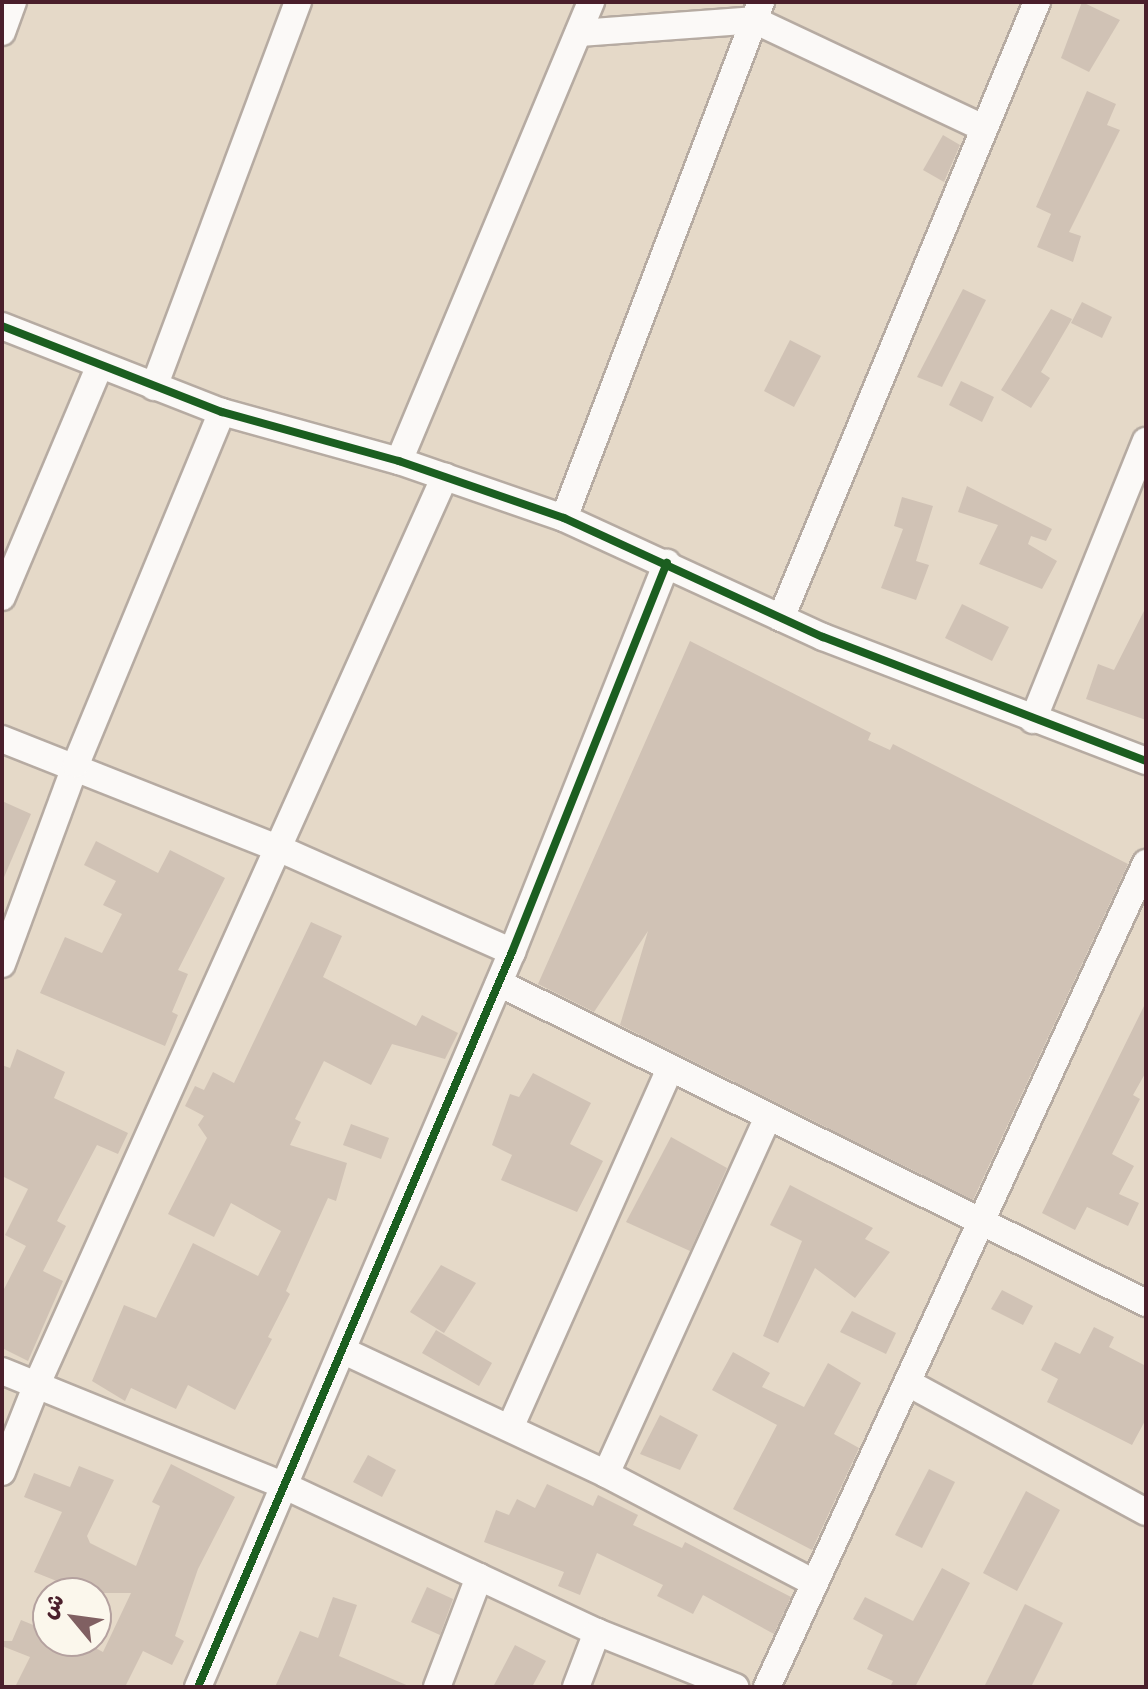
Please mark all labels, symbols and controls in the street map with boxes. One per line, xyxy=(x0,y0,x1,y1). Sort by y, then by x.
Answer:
north arrow xyxy=(32,1577,112,1657)
text: ش xyxy=(35,1589,71,1624)

